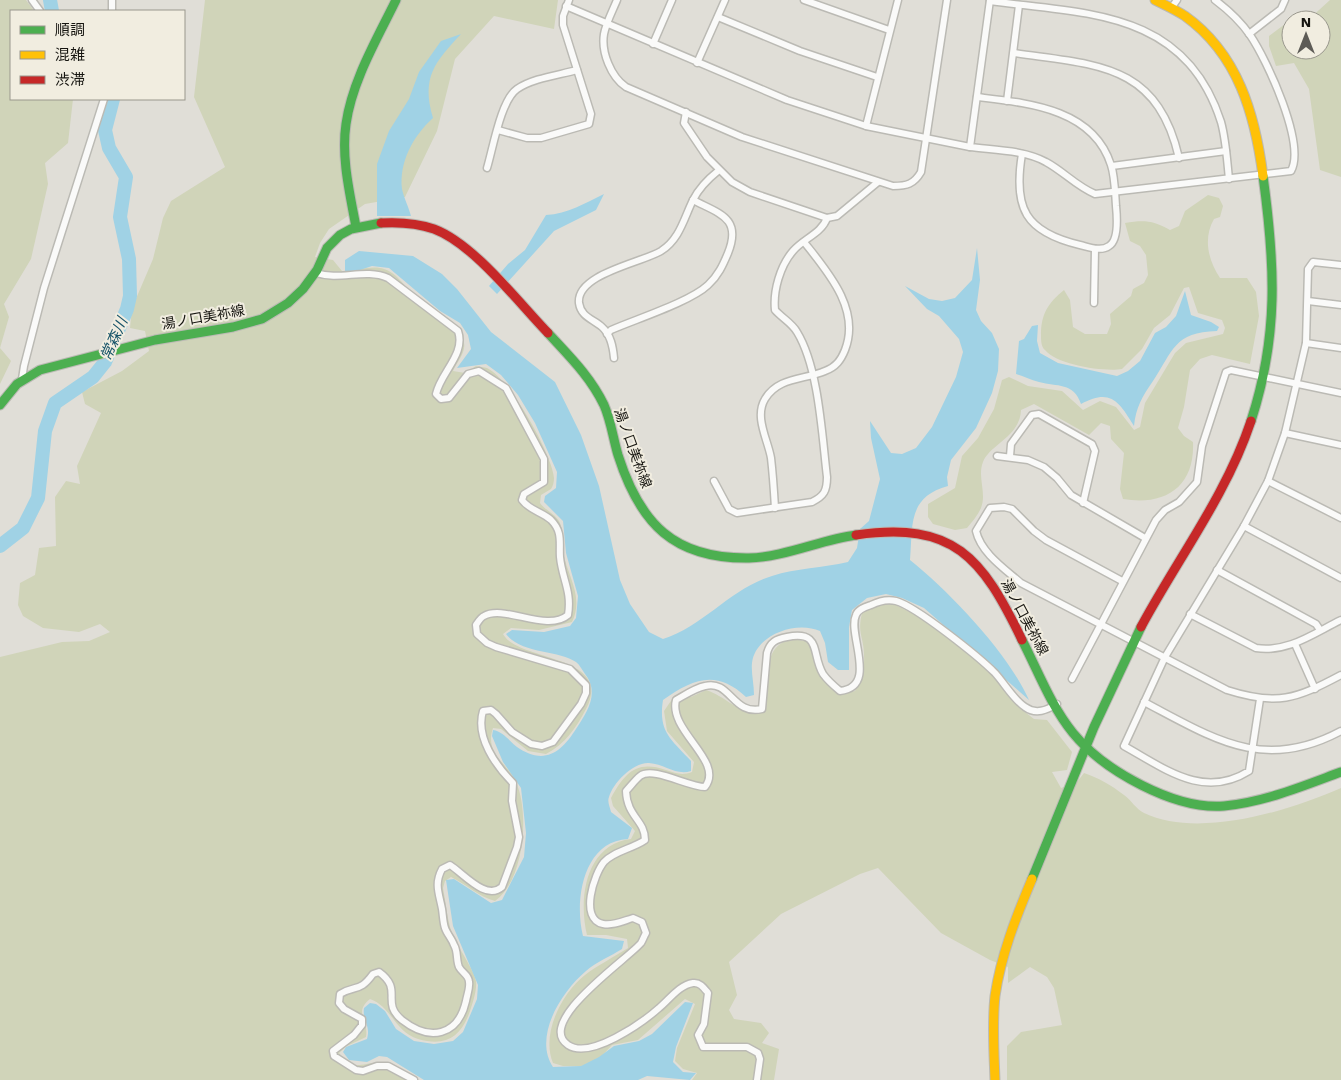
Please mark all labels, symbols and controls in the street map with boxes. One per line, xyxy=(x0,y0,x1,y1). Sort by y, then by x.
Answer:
legend xyxy=(10,10,185,100)
north arrow xyxy=(1281,10,1331,60)
text: N xyxy=(1301,14,1311,30)
text: 順調 xyxy=(55,21,85,39)
text: 混雑 xyxy=(55,46,85,64)
text: 渋滞 xyxy=(55,71,85,89)
street label: 湯ノ口美祢線 xyxy=(160,302,246,332)
water label: 常森川 xyxy=(97,313,132,363)
street label: 湯ノ口美祢線 xyxy=(611,406,655,490)
street label: 湯ノ口美祢線 xyxy=(998,576,1052,658)

